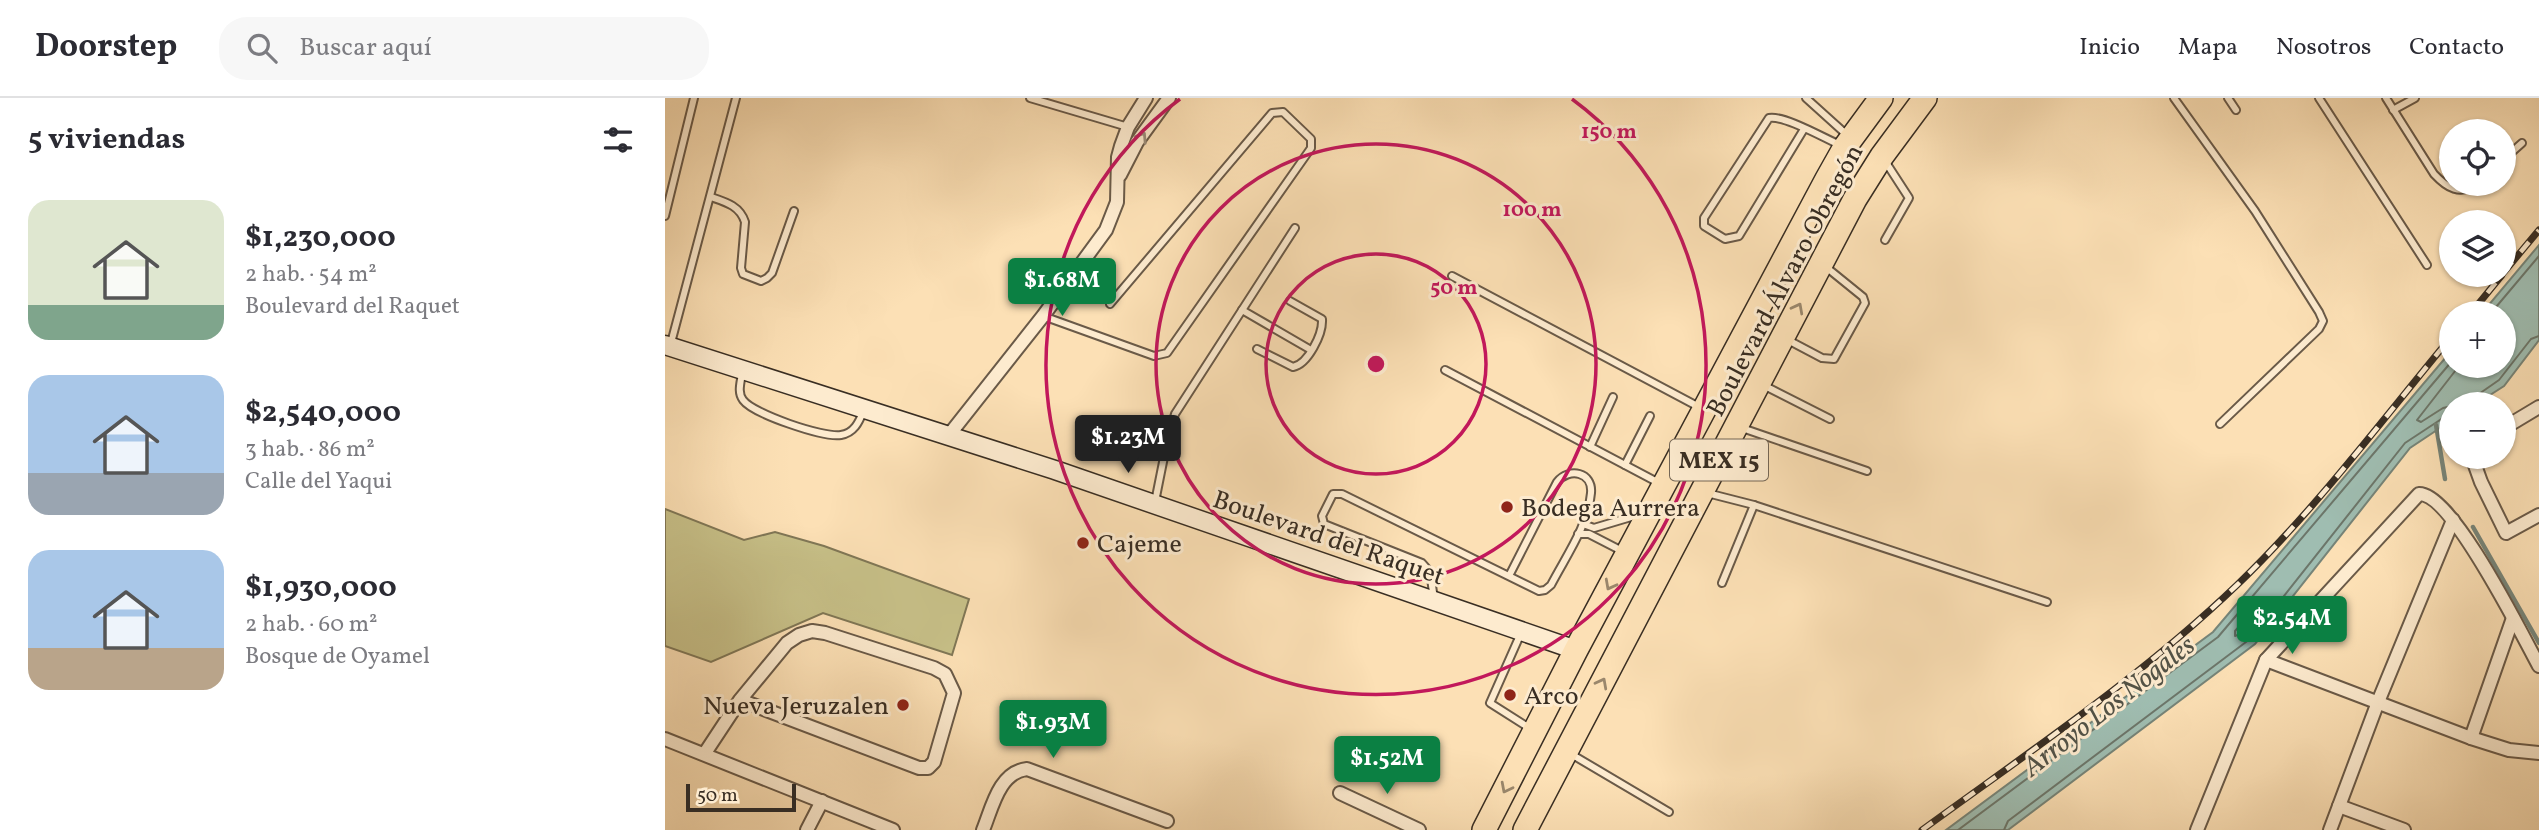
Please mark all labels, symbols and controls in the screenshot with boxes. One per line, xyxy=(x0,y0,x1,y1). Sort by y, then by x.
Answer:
search box xyxy=(219,17,709,80)
text: Doorstep xyxy=(35,25,177,71)
icon: search xyxy=(243,29,281,67)
text: Buscar aquí xyxy=(299,30,432,66)
text: Inicio xyxy=(2079,31,2140,65)
text: Mapa xyxy=(2178,31,2238,65)
text: Nosotros xyxy=(2276,31,2371,65)
text: Contacto xyxy=(2409,31,2504,65)
text: 150 m xyxy=(1581,118,1637,147)
text: 5 viviendas xyxy=(28,119,185,161)
map controls xyxy=(2439,119,2516,469)
button: locate xyxy=(2439,119,2516,196)
icon: filters xyxy=(599,121,637,159)
one-way arrow xyxy=(1133,132,1146,145)
street label: Boulevard Álvaro Obregón xyxy=(1699,138,1873,423)
text: 100 m xyxy=(1502,196,1562,225)
button: layers xyxy=(2439,210,2516,287)
text: $1,230,000 xyxy=(245,217,396,259)
icon: home xyxy=(84,228,168,312)
pin: $1.68M xyxy=(1005,258,1119,318)
text: 2 hab. · 54 m² xyxy=(245,259,377,291)
text: $1.68M xyxy=(1024,265,1100,297)
text: 50 m xyxy=(1430,274,1478,303)
text: Boulevard del Raquet xyxy=(245,291,460,323)
button: + xyxy=(2439,301,2516,378)
one-way arrow xyxy=(1790,302,1804,315)
centre of rings xyxy=(1364,352,1388,376)
text: $2,540,000 xyxy=(245,392,401,434)
button: − xyxy=(2439,392,2516,469)
icon: home xyxy=(84,403,168,487)
pin: $1.23M xyxy=(1071,416,1185,475)
text: $1.23M xyxy=(1091,422,1165,454)
text: 3 hab. · 86 m² xyxy=(245,434,375,466)
road number: MEX 15 xyxy=(1670,440,1768,480)
text: Calle del Yaqui xyxy=(245,466,392,498)
street label: Boulevard del Raquet xyxy=(1208,482,1449,595)
place label: Bodega Aurrera xyxy=(1521,491,1700,527)
marker: Bodega Aurrera xyxy=(1499,499,1515,515)
place label: Cajeme xyxy=(1097,527,1182,563)
marker: Cajeme xyxy=(1075,535,1091,551)
text: $1,930,000 xyxy=(245,567,397,609)
icon: home xyxy=(84,578,168,662)
one-way arrow xyxy=(1605,578,1618,591)
pin: $2.54M xyxy=(2235,596,2349,656)
text: $2.54M xyxy=(2253,603,2331,635)
text: 2 hab. · 60 m² xyxy=(245,609,378,641)
water label: Arroyo Los Nogales xyxy=(2014,627,2204,787)
text: Bosque de Oyamel xyxy=(245,641,430,673)
one-way arrow xyxy=(1594,678,1607,690)
place label: Arco xyxy=(1524,679,1579,715)
marker: Arco xyxy=(1502,687,1518,703)
place label: Nueva Jeruzalen xyxy=(703,689,889,725)
marker: Nueva Jeruzalen xyxy=(895,697,911,713)
pin: $1.93M xyxy=(996,700,1110,760)
text: $1.93M xyxy=(1015,707,1091,739)
pin: $1.52M xyxy=(1330,736,1444,796)
text: $1.52M xyxy=(1350,743,1424,775)
one-way arrow xyxy=(1500,780,1514,793)
scale bar xyxy=(686,781,796,813)
text: 50 m xyxy=(697,783,738,809)

